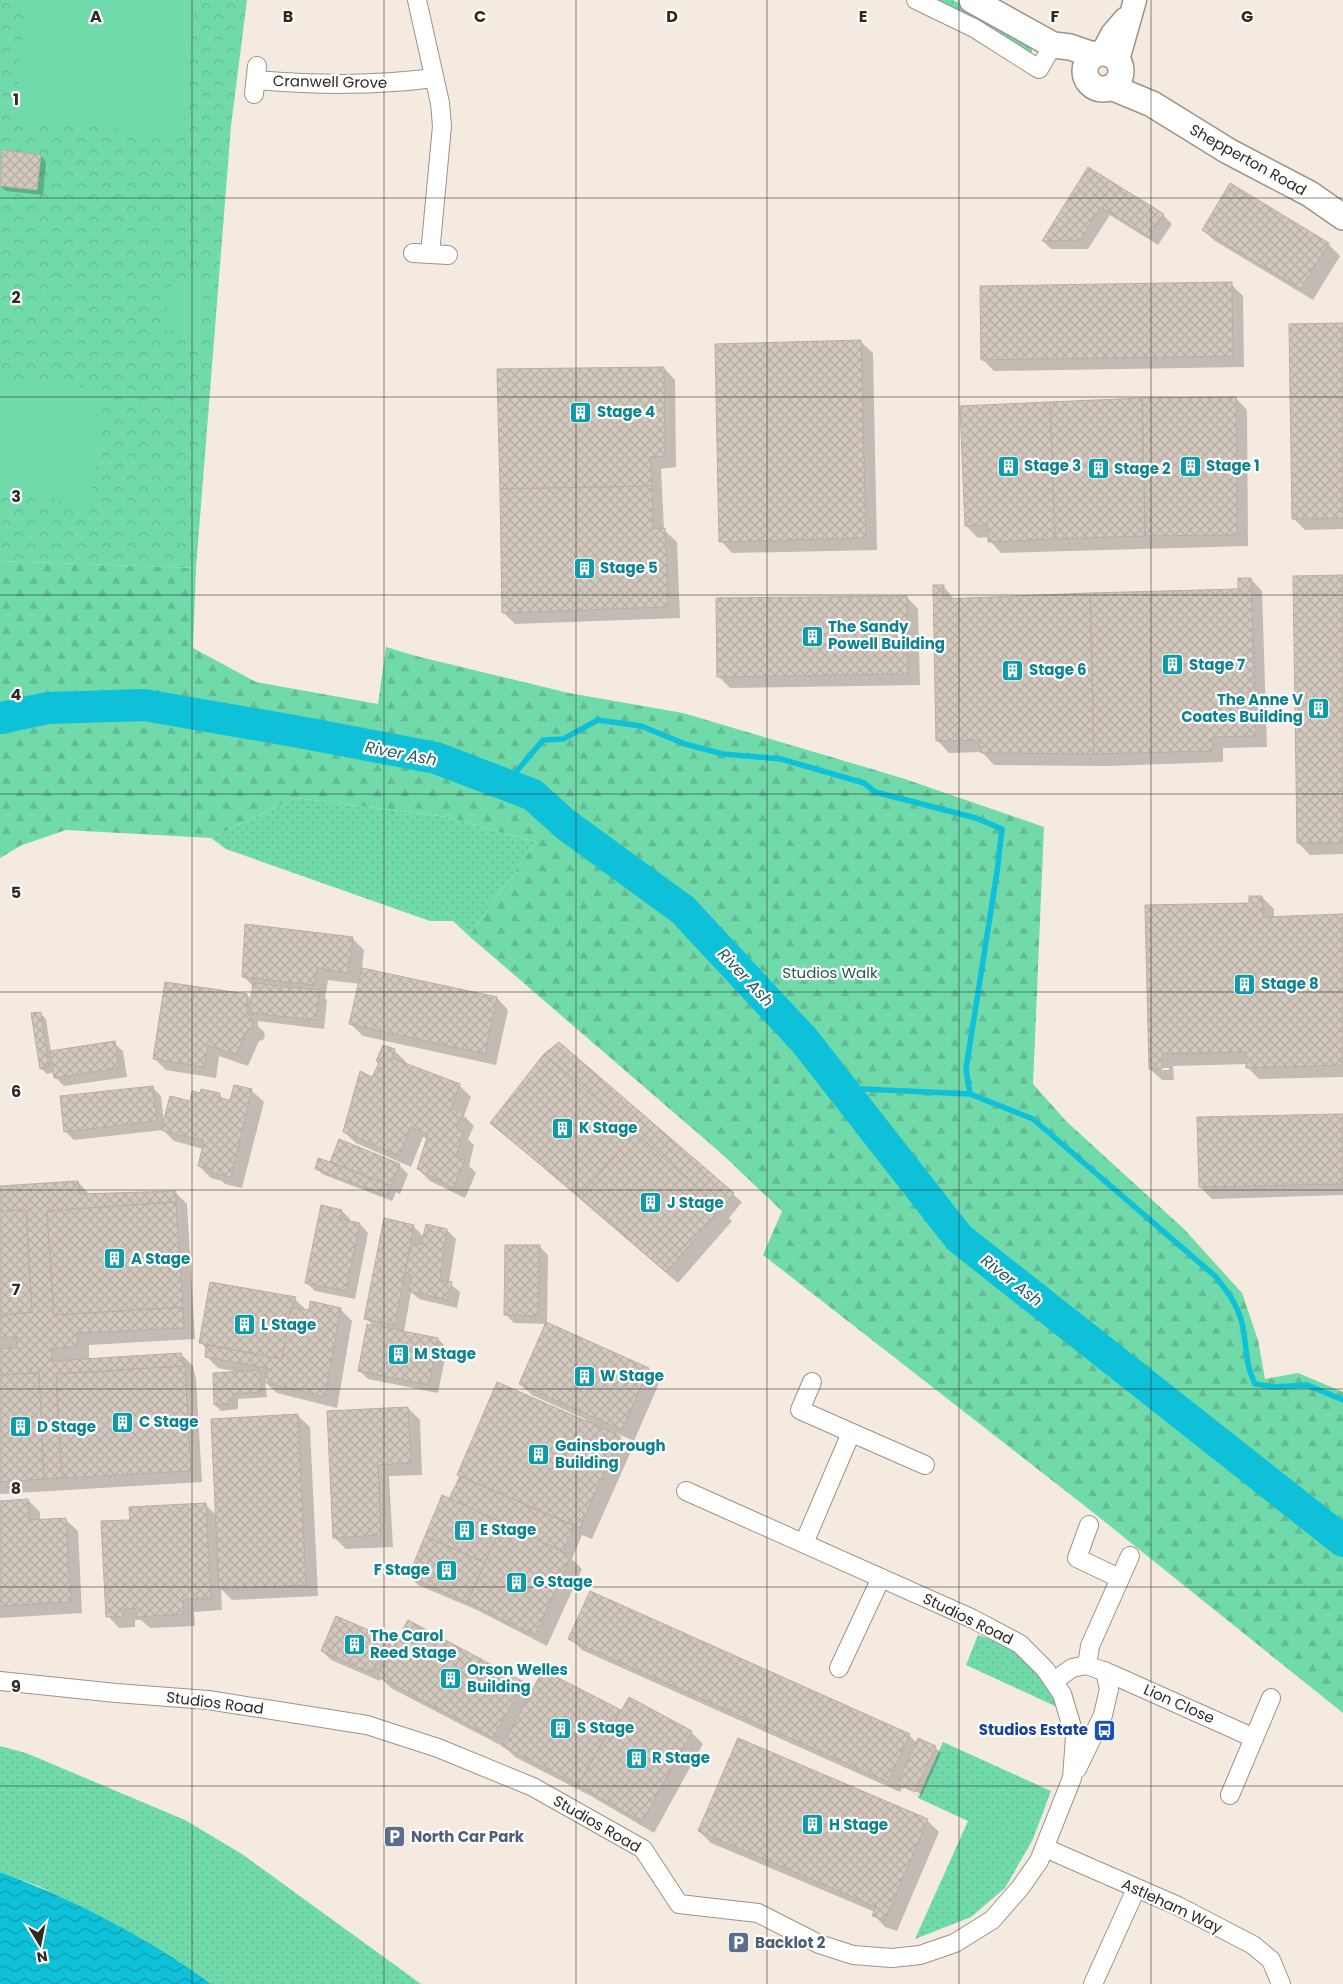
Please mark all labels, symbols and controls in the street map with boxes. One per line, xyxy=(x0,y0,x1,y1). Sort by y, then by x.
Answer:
text: A xyxy=(90,5,102,28)
text: B xyxy=(283,5,293,28)
text: C xyxy=(474,5,486,28)
text: D xyxy=(666,5,678,28)
text: E xyxy=(859,5,867,28)
text: F xyxy=(1051,5,1060,28)
text: G xyxy=(1241,5,1253,28)
street label: Cranwell Grove xyxy=(273,70,387,93)
text: 1 xyxy=(13,88,19,111)
street label: Shepperton Road xyxy=(1186,119,1310,200)
text: 2 xyxy=(11,286,21,309)
building icon: Stage 4 xyxy=(569,400,593,424)
place label: Stage 4 xyxy=(597,401,655,422)
building icon: Stage 3 xyxy=(996,454,1020,478)
building icon: Stage 1 xyxy=(1178,454,1202,478)
place label: Stage 3 xyxy=(1024,455,1081,476)
place label: Stage 1 xyxy=(1206,455,1260,476)
building icon: Stage 2 xyxy=(1086,457,1110,481)
place label: Stage 2 xyxy=(1114,458,1171,479)
text: 3 xyxy=(11,485,21,508)
building icon: Stage 5 xyxy=(572,556,596,580)
place label: Stage 5 xyxy=(600,557,658,578)
place label: The Sandy Powell Building xyxy=(828,616,945,654)
building icon: The Sandy Powell Building xyxy=(800,624,824,648)
building icon: Stage 7 xyxy=(1161,653,1185,677)
place label: Stage 7 xyxy=(1189,654,1245,675)
building icon: Stage 6 xyxy=(1001,658,1025,682)
place label: Stage 6 xyxy=(1029,659,1087,680)
text: 4 xyxy=(11,683,22,706)
place label: The Anne V Coates Building xyxy=(1181,689,1303,727)
building icon: The Anne V Coates Building xyxy=(1307,697,1331,721)
water label: River Ash xyxy=(363,735,439,772)
text: 5 xyxy=(11,881,21,904)
water label: River Ash xyxy=(712,943,779,1012)
park label: Studios Walk xyxy=(782,962,878,983)
building icon: Stage 8 xyxy=(1233,972,1257,996)
place label: Stage 8 xyxy=(1261,973,1319,994)
text: 6 xyxy=(11,1080,21,1103)
building icon: K Stage xyxy=(551,1116,575,1140)
place label: K Stage xyxy=(579,1117,638,1138)
building icon: J Stage xyxy=(639,1191,663,1215)
place label: J Stage xyxy=(667,1192,724,1213)
building icon: A Stage xyxy=(103,1247,127,1271)
place label: A Stage xyxy=(131,1248,190,1269)
water label: River Ash xyxy=(976,1249,1047,1312)
text: 7 xyxy=(12,1278,21,1301)
building icon: L Stage xyxy=(233,1313,257,1337)
place label: L Stage xyxy=(261,1314,316,1335)
building icon: M Stage xyxy=(386,1342,410,1366)
place label: M Stage xyxy=(414,1343,476,1364)
building icon: W Stage xyxy=(572,1364,596,1388)
place label: W Stage xyxy=(600,1365,664,1386)
building icon: C Stage xyxy=(111,1410,135,1434)
place label: C Stage xyxy=(139,1411,199,1432)
building icon: D Stage xyxy=(9,1415,33,1439)
place label: D Stage xyxy=(37,1416,96,1437)
place label: Gainsborough Building xyxy=(555,1435,666,1473)
building icon: Gainsborough Building xyxy=(527,1443,551,1467)
text: 8 xyxy=(11,1477,21,1500)
building icon: E Stage xyxy=(452,1518,476,1542)
place label: E Stage xyxy=(480,1519,536,1540)
building icon: F Stage xyxy=(434,1558,458,1582)
place label: F Stage xyxy=(374,1559,430,1580)
building icon: G Stage xyxy=(505,1570,529,1594)
place label: G Stage xyxy=(533,1571,593,1592)
street label: Studios Road xyxy=(920,1588,1017,1649)
place label: The Carol Reed Stage xyxy=(370,1625,457,1663)
building icon: The Carol Reed Stage xyxy=(342,1633,366,1657)
place label: Orson Welles Building xyxy=(467,1659,568,1697)
building icon: Orson Welles Building xyxy=(439,1667,463,1691)
text: 9 xyxy=(11,1675,21,1698)
street label: Lion Close xyxy=(1140,1679,1218,1728)
street label: Studios Road xyxy=(165,1686,265,1719)
building icon: S Stage xyxy=(549,1716,573,1740)
place label: S Stage xyxy=(577,1717,634,1738)
bus stop icon: Studios Estate xyxy=(1092,1718,1116,1742)
place label: Studios Estate xyxy=(979,1719,1088,1740)
building icon: R Stage xyxy=(624,1746,648,1770)
place label: R Stage xyxy=(652,1747,710,1768)
street label: Studios Road xyxy=(550,1790,645,1857)
building icon: H Stage xyxy=(801,1813,825,1837)
place label: H Stage xyxy=(829,1814,888,1835)
parking icon: North Car Park xyxy=(383,1825,407,1849)
place label: North Car Park xyxy=(411,1826,525,1847)
street label: Astleham Way xyxy=(1118,1873,1226,1938)
north arrow xyxy=(15,1919,65,1969)
parking icon: Backlot 2 xyxy=(727,1931,751,1955)
place label: Backlot 2 xyxy=(755,1932,826,1953)
text: N xyxy=(35,1946,49,1968)

